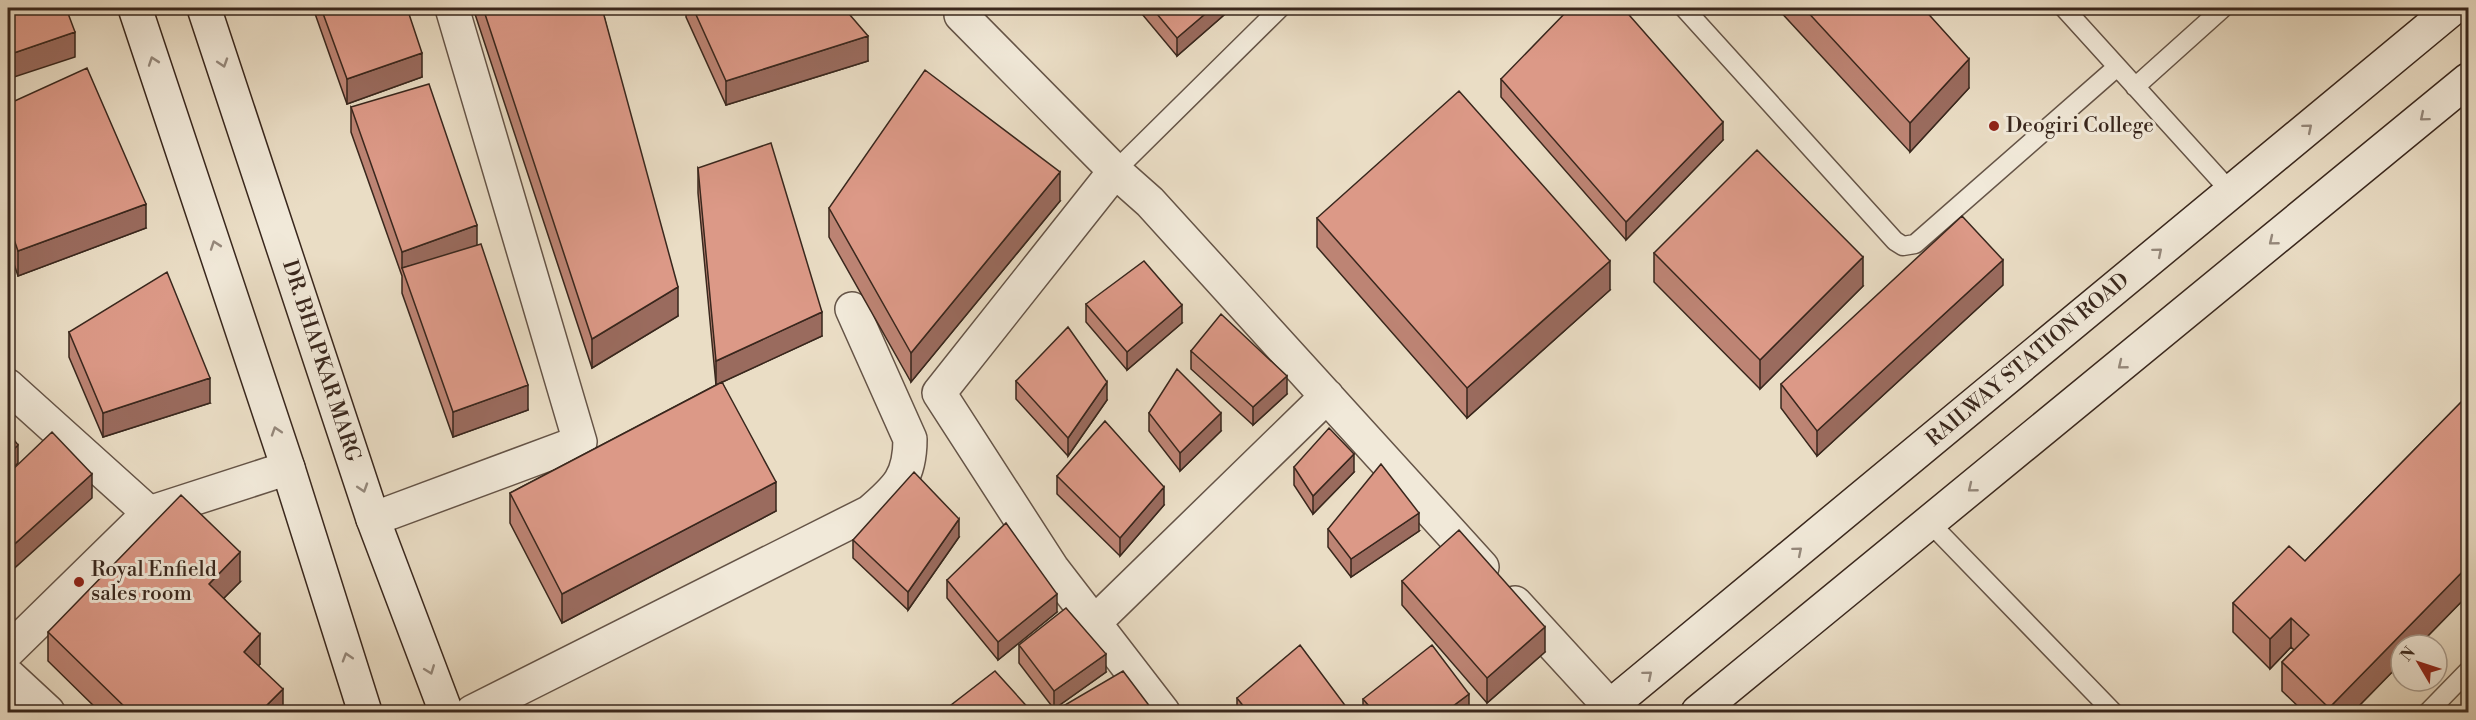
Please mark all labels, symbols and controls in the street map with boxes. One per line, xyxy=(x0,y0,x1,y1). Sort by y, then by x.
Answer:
one-way arrow xyxy=(148,56,160,67)
one-way arrow xyxy=(216,57,228,68)
one-way arrow xyxy=(2420,110,2431,121)
place label: Deogiri College xyxy=(2006,113,2154,139)
marker: Deogiri College xyxy=(1987,119,2001,133)
one-way arrow xyxy=(2302,124,2313,135)
one-way arrow xyxy=(2269,234,2280,245)
one-way arrow xyxy=(210,241,222,251)
one-way arrow xyxy=(2151,248,2162,259)
street label: DR. BHAPKAR MARG xyxy=(276,257,366,466)
street label: RAILWAY STATION ROAD xyxy=(1921,267,2135,453)
one-way arrow xyxy=(2118,357,2129,368)
one-way arrow xyxy=(271,426,283,437)
one-way arrow xyxy=(1967,481,1978,492)
one-way arrow xyxy=(355,482,368,493)
one-way arrow xyxy=(1791,547,1802,558)
place label: Royal Enfield sales room xyxy=(91,557,217,607)
marker: Royal Enfield sales room xyxy=(72,575,86,589)
north arrow xyxy=(2389,633,2449,693)
text: N xyxy=(2396,643,2420,665)
one-way arrow xyxy=(342,652,355,663)
one-way arrow xyxy=(423,665,436,675)
one-way arrow xyxy=(1641,671,1652,682)

